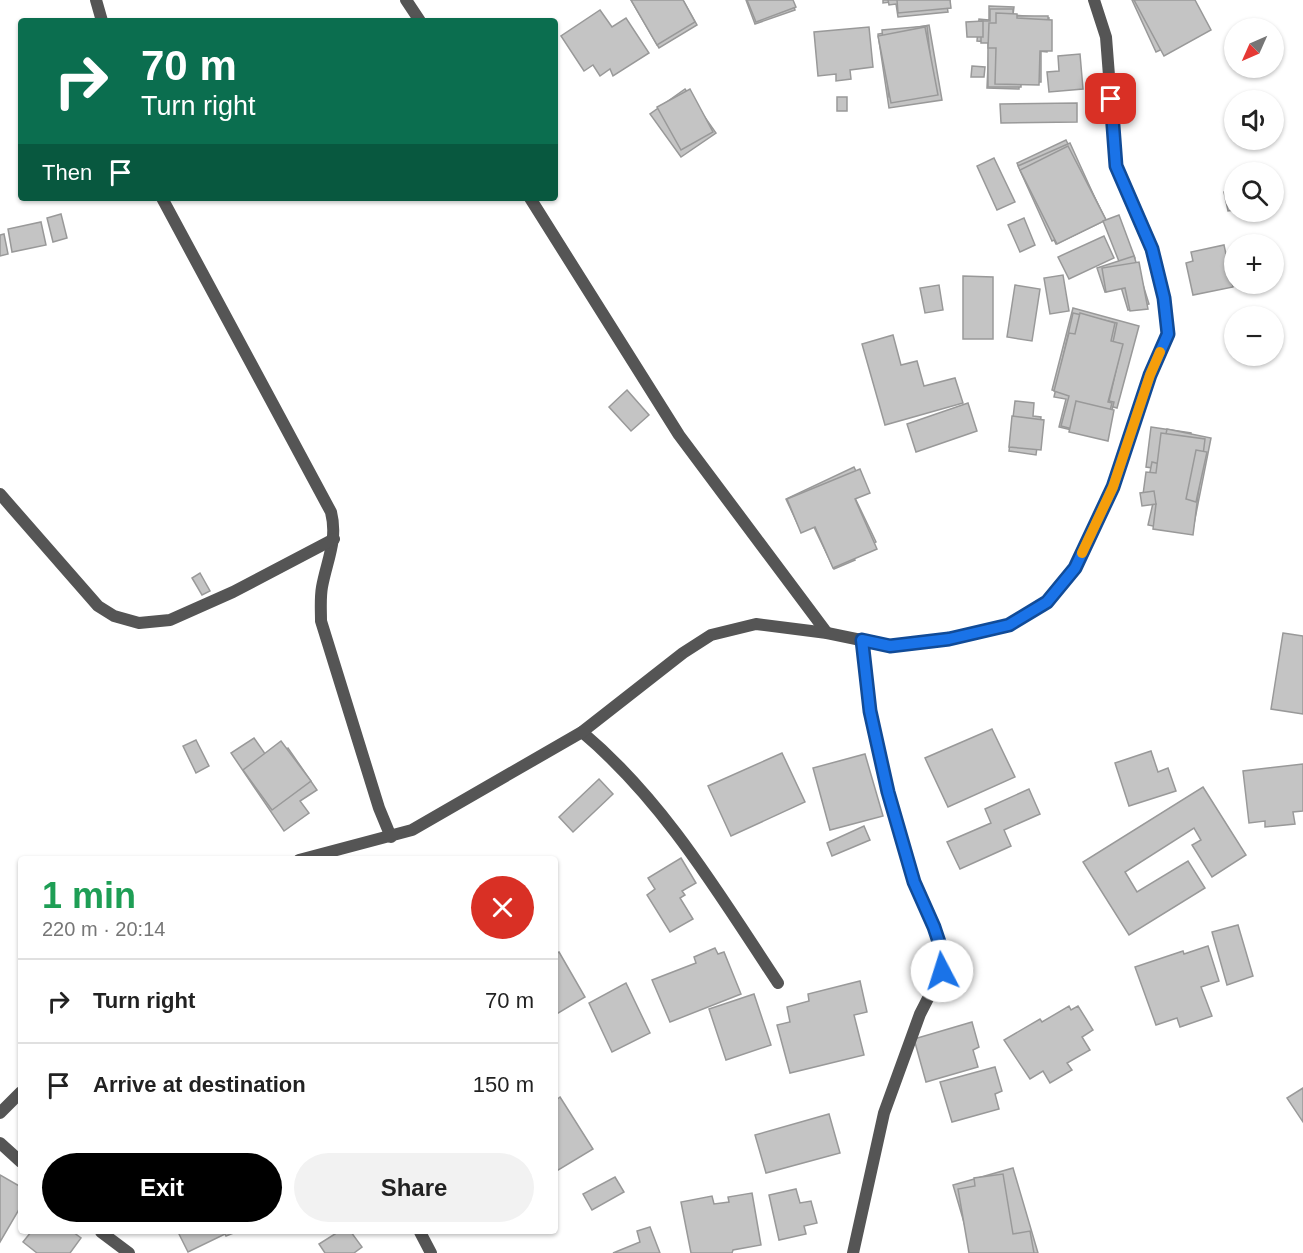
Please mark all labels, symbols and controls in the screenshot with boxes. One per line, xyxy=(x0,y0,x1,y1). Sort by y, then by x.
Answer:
north arrow xyxy=(1224,18,1284,78)
map controls xyxy=(1224,18,1284,366)
icon: right xyxy=(42,42,120,120)
text: 70 m xyxy=(141,42,237,89)
pin xyxy=(1085,73,1136,124)
icon: arrive xyxy=(1094,82,1127,115)
button: sound xyxy=(1224,90,1284,150)
text: Turn right xyxy=(141,91,256,121)
icon: arrive xyxy=(104,156,137,189)
text: Then xyxy=(42,160,92,185)
button: search xyxy=(1224,162,1284,222)
button: + xyxy=(1224,234,1284,294)
button: − xyxy=(1224,306,1284,366)
text: 1 min xyxy=(42,875,136,916)
button: close xyxy=(471,876,534,939)
text: 220 m · 20:14 xyxy=(42,918,165,940)
position arrow xyxy=(910,939,974,1003)
icon: right xyxy=(42,985,75,1018)
text: Turn right xyxy=(93,988,195,1013)
text: 70 m xyxy=(485,988,534,1013)
icon: arrive xyxy=(42,1069,75,1102)
text: Arrive at destination xyxy=(93,1072,306,1097)
text: 150 m xyxy=(473,1072,534,1097)
button: Exit xyxy=(42,1153,282,1222)
button: Share xyxy=(294,1153,534,1222)

